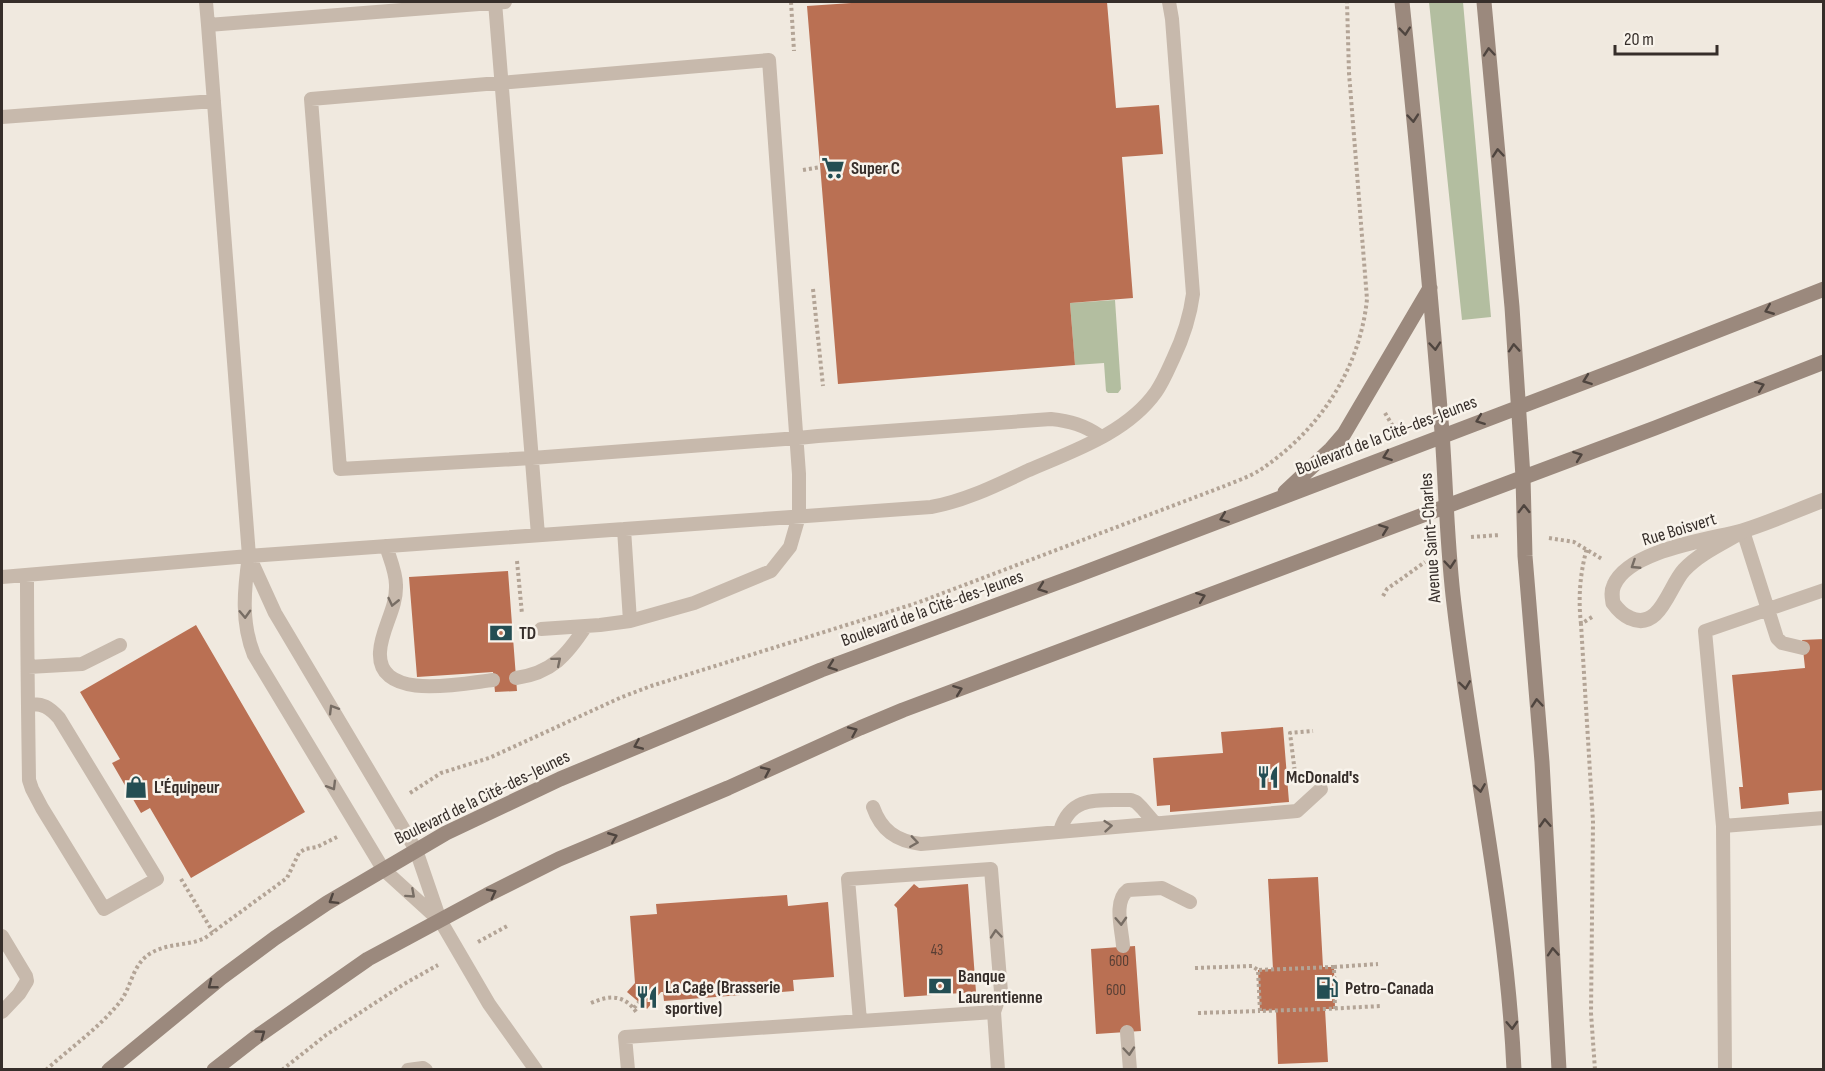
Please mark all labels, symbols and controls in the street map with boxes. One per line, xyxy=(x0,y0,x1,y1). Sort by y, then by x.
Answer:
scale bar xyxy=(1615,18,1717,56)
one-way arrow xyxy=(1398,26,1411,35)
text: 20 m xyxy=(1624,29,1654,50)
one-way arrow xyxy=(1482,48,1495,57)
one-way arrow xyxy=(1406,113,1419,122)
one-way arrow xyxy=(1492,149,1505,158)
supermarket icon: Super C xyxy=(820,155,846,181)
place label: Super C xyxy=(851,158,900,179)
one-way arrow xyxy=(1764,303,1775,315)
one-way arrow xyxy=(1428,342,1441,351)
one-way arrow xyxy=(1508,343,1521,352)
one-way arrow xyxy=(1582,373,1593,386)
one-way arrow xyxy=(1754,381,1765,394)
street label: Boulevard de la Cité-des-Jeunes xyxy=(1293,391,1480,480)
one-way arrow xyxy=(1475,413,1486,426)
one-way arrow xyxy=(1383,448,1393,461)
one-way arrow xyxy=(1572,451,1583,464)
street label: Avenue Saint-Charles xyxy=(1415,472,1446,605)
one-way arrow xyxy=(1517,504,1530,513)
street label: Rue Boisvert xyxy=(1640,508,1719,551)
one-way arrow xyxy=(1220,511,1231,523)
one-way arrow xyxy=(1378,523,1389,536)
one-way arrow xyxy=(1630,558,1641,569)
one-way arrow xyxy=(1443,559,1456,569)
street label: Boulevard de la Cité-des-Jeunes xyxy=(838,566,1026,651)
one-way arrow xyxy=(1038,581,1049,593)
one-way arrow xyxy=(1195,592,1206,604)
one-way arrow xyxy=(388,597,401,607)
one-way arrow xyxy=(239,609,252,618)
bank icon: TD xyxy=(488,620,514,646)
place label: TD xyxy=(519,623,536,644)
one-way arrow xyxy=(550,657,561,668)
one-way arrow xyxy=(827,658,838,671)
one-way arrow xyxy=(1459,680,1471,690)
one-way arrow xyxy=(952,684,963,697)
one-way arrow xyxy=(1531,699,1544,708)
one-way arrow xyxy=(329,705,341,715)
one-way arrow xyxy=(847,726,858,738)
one-way arrow xyxy=(633,738,644,750)
street label: Boulevard de la Cité-des-Jeunes xyxy=(391,746,573,849)
restaurant icon: McDonald's xyxy=(1255,764,1281,790)
one-way arrow xyxy=(760,766,771,778)
place label: McDonald's xyxy=(1286,767,1359,788)
shop icon: L'Équipeur xyxy=(123,774,149,800)
place label: L'Équipeur xyxy=(154,777,220,798)
one-way arrow xyxy=(325,780,336,790)
one-way arrow xyxy=(1474,783,1486,793)
one-way arrow xyxy=(1539,818,1552,827)
one-way arrow xyxy=(1104,820,1113,833)
one-way arrow xyxy=(607,832,618,844)
one-way arrow xyxy=(909,836,919,848)
one-way arrow xyxy=(405,887,415,898)
one-way arrow xyxy=(485,888,496,900)
one-way arrow xyxy=(329,892,339,904)
one-way arrow xyxy=(1114,916,1127,925)
one-way arrow xyxy=(990,929,1003,938)
house number: 43 xyxy=(931,941,943,960)
one-way arrow xyxy=(1546,947,1559,956)
house number: 600 xyxy=(1109,952,1129,971)
place label: Banque Laurentienne xyxy=(958,966,1043,1008)
bank icon: Banque Laurentienne xyxy=(927,973,953,999)
fuel station icon: Petro-Canada xyxy=(1314,975,1340,1001)
one-way arrow xyxy=(207,977,218,988)
place label: La Cage (Brasserie sportive) xyxy=(665,977,781,1019)
place label: Petro-Canada xyxy=(1345,978,1434,999)
house number: 600 xyxy=(1106,981,1126,1000)
restaurant icon: La Cage (Brasserie sportive) xyxy=(634,984,660,1010)
one-way arrow xyxy=(1505,1021,1518,1030)
one-way arrow xyxy=(254,1030,265,1041)
one-way arrow xyxy=(1122,1046,1135,1055)

